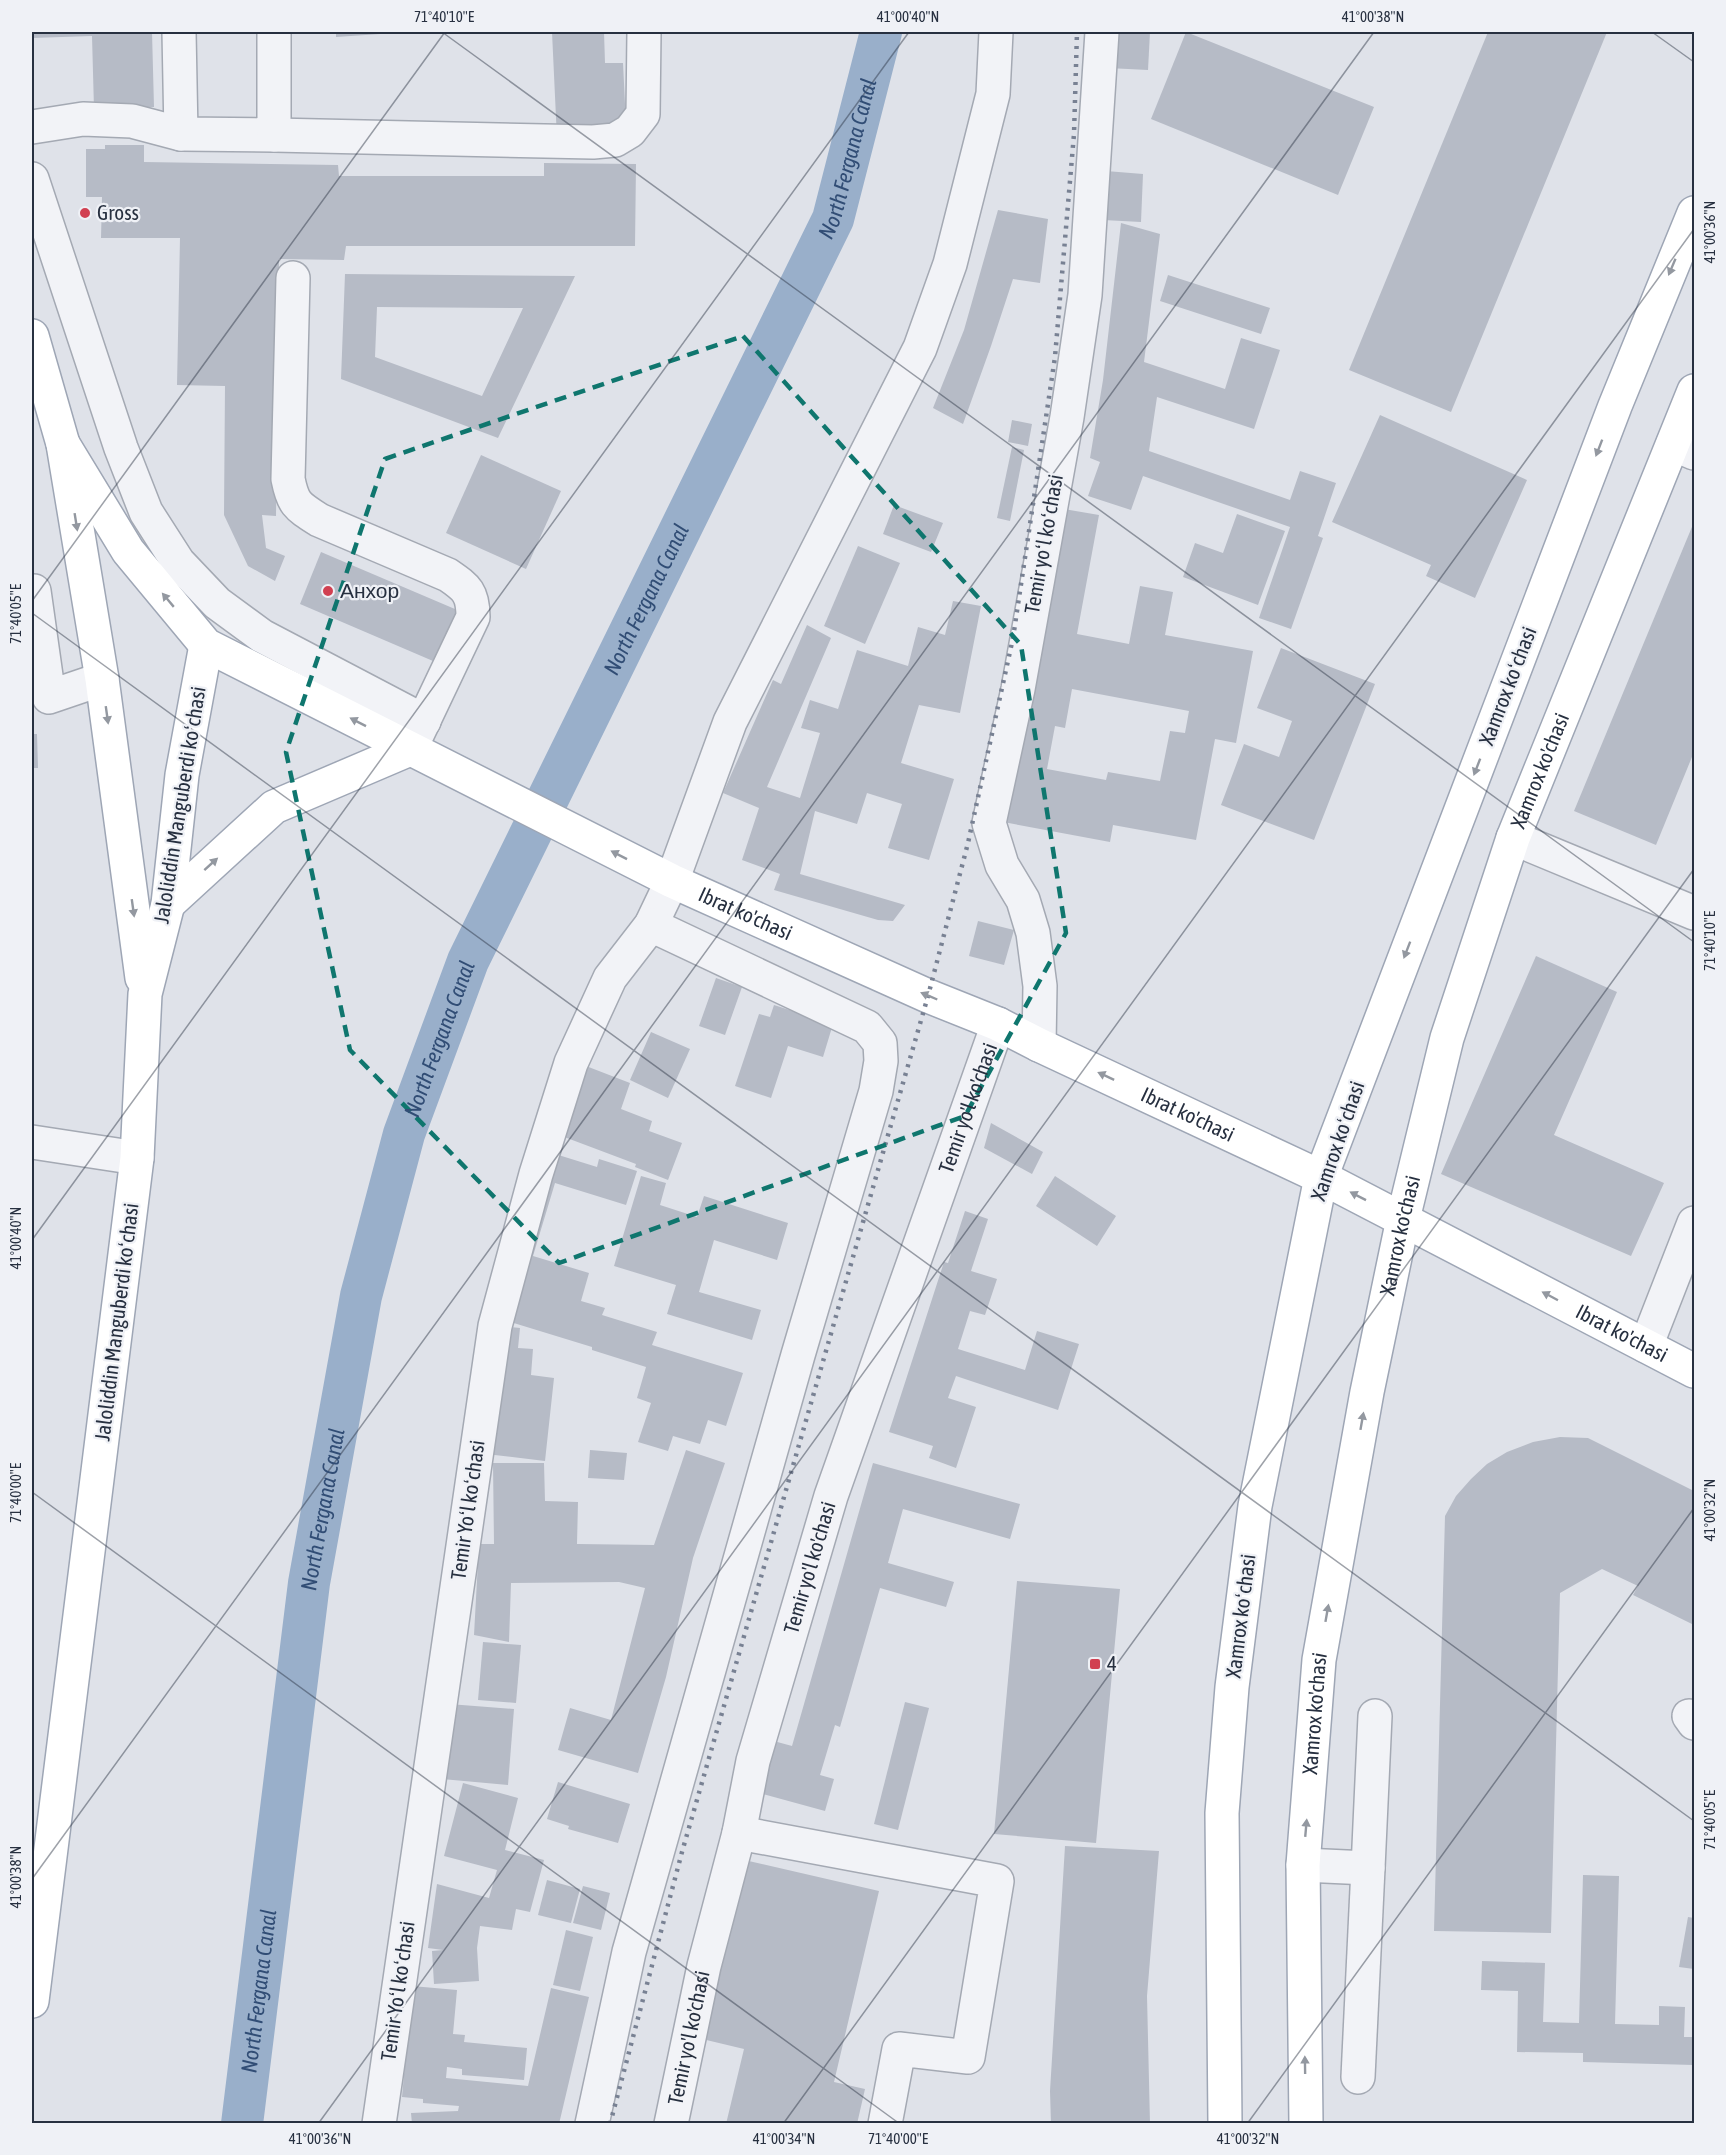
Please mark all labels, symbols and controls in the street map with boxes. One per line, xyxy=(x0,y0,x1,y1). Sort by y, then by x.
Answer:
text: 71°40'10"E xyxy=(414,8,475,25)
text: 41°00'40"N xyxy=(877,8,939,25)
text: 41°00'38"N xyxy=(1342,8,1404,25)
water label: North Fergana Canal xyxy=(812,76,882,243)
place label: Gross xyxy=(97,200,139,224)
text: 41°00'36"N xyxy=(1701,201,1718,263)
marker: Gross xyxy=(78,206,92,220)
one-way arrow xyxy=(1667,259,1677,277)
one-way arrow xyxy=(1593,439,1603,457)
street label: Temir yoʻl koʻchasi xyxy=(1019,472,1067,615)
one-way arrow xyxy=(72,513,81,532)
water label: North Fergana Canal xyxy=(598,520,694,679)
place label: Анхор xyxy=(340,578,399,602)
text: 71°40'05"E xyxy=(7,583,24,644)
marker: Анхор xyxy=(321,584,335,598)
one-way arrow xyxy=(162,592,175,608)
street label: Xamrox koʻchasi xyxy=(1473,623,1541,748)
street label: Jaloliddin Manguberdi koʻchasi xyxy=(148,685,210,925)
one-way arrow xyxy=(102,705,111,724)
street label: Xamrox ko'chasi xyxy=(1505,709,1573,831)
one-way arrow xyxy=(349,718,367,728)
one-way arrow xyxy=(1471,759,1481,777)
one-way arrow xyxy=(611,850,628,860)
one-way arrow xyxy=(204,857,219,871)
street label: Ibrat ko'chasi xyxy=(695,881,796,944)
one-way arrow xyxy=(128,899,137,918)
text: 71°40'10"E xyxy=(1701,910,1718,971)
one-way arrow xyxy=(1402,941,1412,959)
water label: North Fergana Canal xyxy=(398,957,480,1121)
one-way arrow xyxy=(919,991,937,1001)
street label: Temir yo'l ko'chasi xyxy=(933,1039,1001,1176)
one-way arrow xyxy=(1098,1072,1115,1081)
street label: Xamrox koʻchasi xyxy=(1305,1078,1369,1204)
street label: Ibrat ko'chasi xyxy=(1138,1082,1239,1146)
street label: Xamrox ko'chasi xyxy=(1374,1173,1424,1297)
one-way arrow xyxy=(1349,1191,1366,1201)
street label: Jaloliddin Manguberdi koʻchasi xyxy=(89,1201,143,1442)
text: 41°00'40"N xyxy=(7,1207,24,1269)
one-way arrow xyxy=(1541,1291,1558,1301)
street label: Ibrat ko'chasi xyxy=(1572,1299,1672,1366)
one-way arrow xyxy=(1358,1412,1367,1431)
water label: North Fergana Canal xyxy=(295,1426,350,1592)
street label: Temir Yoʻl koʻchasi xyxy=(445,1438,489,1581)
text: 71°40'00"E xyxy=(7,1462,24,1523)
text: 41°00'32"N xyxy=(1701,1479,1718,1541)
street label: Temir yo'l ko'chasi xyxy=(778,1498,840,1636)
street label: Xamrox koʻchasi xyxy=(1220,1552,1260,1679)
one-way arrow xyxy=(1323,1604,1332,1623)
street label: Xamrox ko'chasi xyxy=(1297,1650,1331,1775)
place label: 4 xyxy=(1107,1651,1117,1675)
marker: 4 xyxy=(1088,1657,1102,1671)
text: 71°40'05"E xyxy=(1701,1789,1718,1850)
one-way arrow xyxy=(1301,1819,1311,1838)
text: 41°00'38"N xyxy=(7,1846,24,1908)
water label: North Fergana Canal xyxy=(235,1908,282,2074)
street label: Temir Yoʻl koʻchasi xyxy=(375,1919,419,2062)
street label: Temir yo'l ko'chasi xyxy=(662,1968,714,2107)
one-way arrow xyxy=(1300,2056,1310,2075)
text: 41°00'36"N xyxy=(289,2130,351,2147)
text: 41°00'34"N xyxy=(753,2130,815,2147)
text: 71°40'00"E xyxy=(868,2130,929,2147)
text: 41°00'32"N xyxy=(1217,2130,1279,2147)

